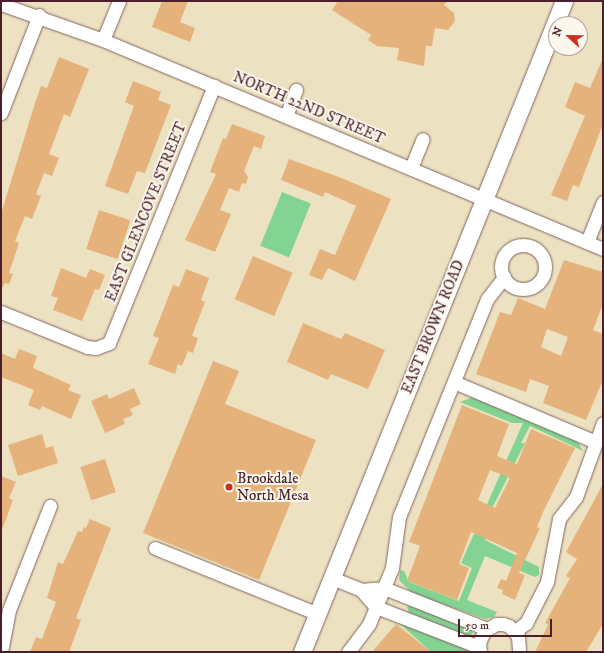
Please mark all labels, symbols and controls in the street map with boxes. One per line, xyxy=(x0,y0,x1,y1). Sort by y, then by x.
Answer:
north arrow xyxy=(548,16,588,56)
text: N xyxy=(550,25,566,39)
street label: NORTH 22ND STREET xyxy=(230,68,388,148)
street label: EAST GLENCOVE STREET xyxy=(102,119,190,305)
street label: EAST BROWN ROAD xyxy=(398,257,468,397)
place label: Brookdale North Mesa xyxy=(237,469,309,504)
marker: Brookdale North Mesa xyxy=(224,482,234,492)
scale bar xyxy=(460,611,554,637)
text: 50 m xyxy=(465,618,489,633)

